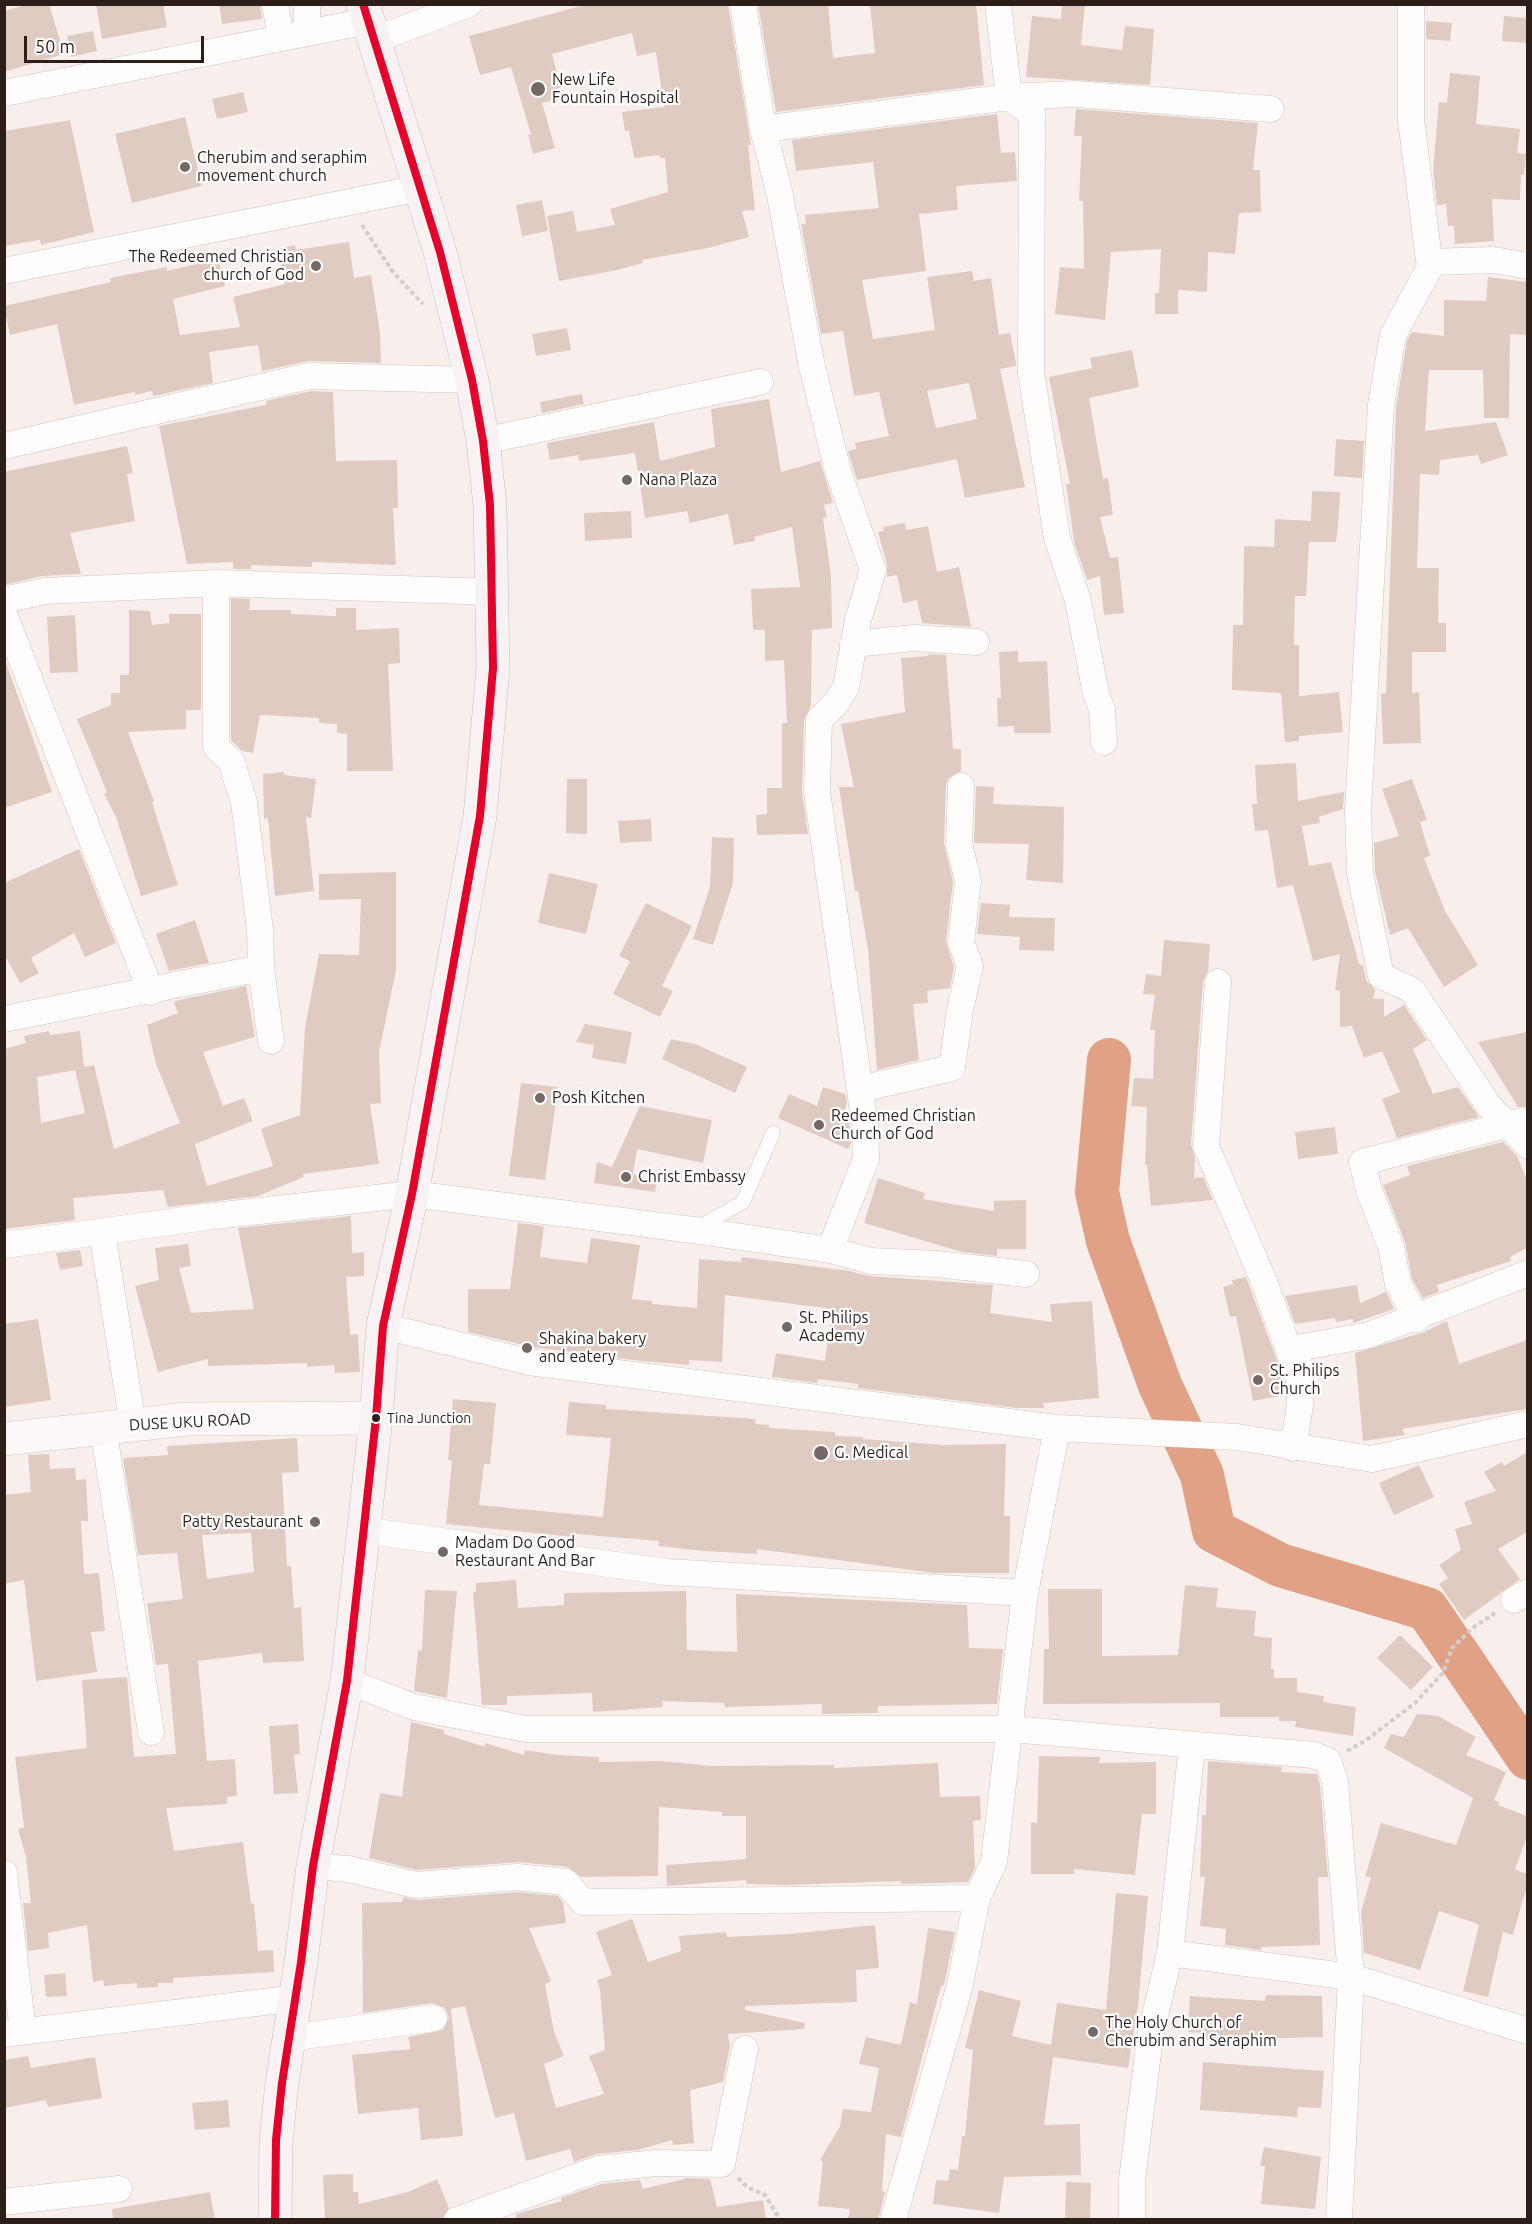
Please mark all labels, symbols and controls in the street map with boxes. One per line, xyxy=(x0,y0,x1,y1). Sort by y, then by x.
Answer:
scale bar xyxy=(27,24,207,62)
text: 50 m xyxy=(35,36,75,56)
place label: New Life Fountain Hospital xyxy=(552,70,679,108)
marker: New Life Fountain Hospital xyxy=(529,80,547,98)
place label: Cherubim and seraphim movement church xyxy=(197,148,367,186)
marker: Cherubim and seraphim movement church xyxy=(178,160,192,174)
place label: The Redeemed Christian church of God xyxy=(129,247,304,285)
marker: The Redeemed Christian church of God xyxy=(309,259,323,273)
place label: Nana Plaza xyxy=(639,470,717,490)
marker: Nana Plaza xyxy=(620,473,634,487)
place label: Posh Kitchen xyxy=(552,1088,645,1108)
marker: Posh Kitchen xyxy=(533,1091,547,1105)
place label: Redeemed Christian Church of God xyxy=(831,1106,976,1144)
marker: Redeemed Christian Church of God xyxy=(812,1118,826,1132)
place label: Christ Embassy xyxy=(638,1167,746,1187)
marker: Christ Embassy xyxy=(619,1170,633,1184)
place label: St. Philips Academy xyxy=(799,1308,868,1346)
marker: St. Philips Academy xyxy=(780,1320,794,1334)
place label: Shakina bakery and eatery xyxy=(539,1329,646,1367)
marker: Shakina bakery and eatery xyxy=(520,1341,534,1355)
place label: St. Philips Church xyxy=(1270,1361,1339,1399)
marker: St. Philips Church xyxy=(1251,1373,1265,1387)
street label: DUSE UKU ROAD xyxy=(128,1409,252,1435)
place label: Tina Junction xyxy=(387,1410,471,1426)
marker: Tina Junction xyxy=(370,1412,382,1424)
place label: G. Medical xyxy=(834,1443,908,1463)
marker: G. Medical xyxy=(812,1444,830,1462)
place label: Patty Restaurant xyxy=(182,1512,303,1532)
marker: Patty Restaurant xyxy=(308,1515,322,1529)
place label: Madam Do Good Restaurant And Bar xyxy=(455,1533,595,1571)
marker: Madam Do Good Restaurant And Bar xyxy=(436,1545,450,1559)
place label: The Holy Church of Cherubim and Seraphim xyxy=(1105,2013,1277,2051)
marker: The Holy Church of Cherubim and Seraphim xyxy=(1086,2025,1100,2039)

